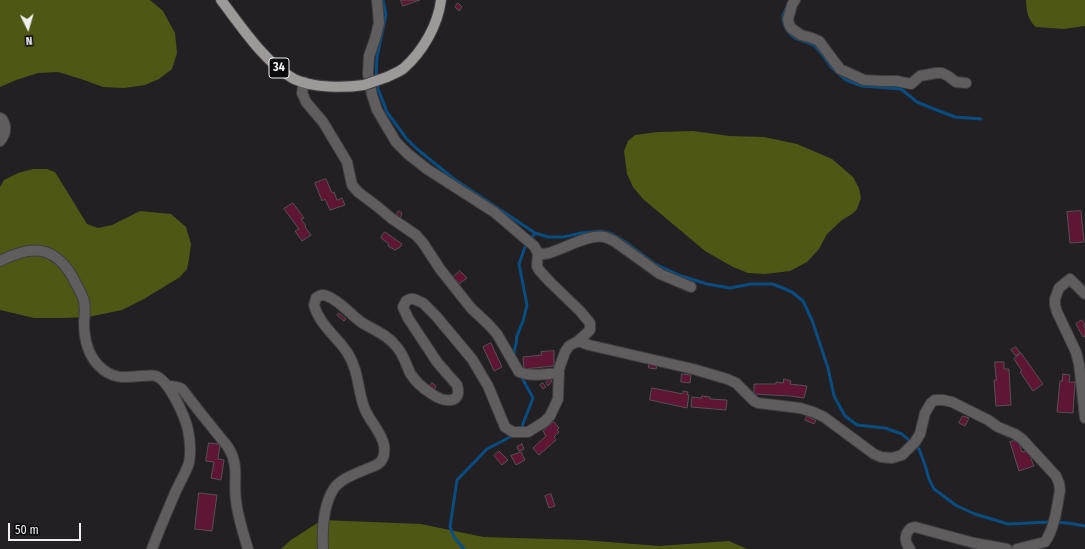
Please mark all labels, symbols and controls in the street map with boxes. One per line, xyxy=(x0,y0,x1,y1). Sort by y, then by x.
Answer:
north arrow xyxy=(8,8,48,48)
text: N xyxy=(25,34,33,47)
road number: 34 xyxy=(269,58,289,78)
scale bar xyxy=(10,515,83,541)
text: 50 m xyxy=(15,523,39,537)

